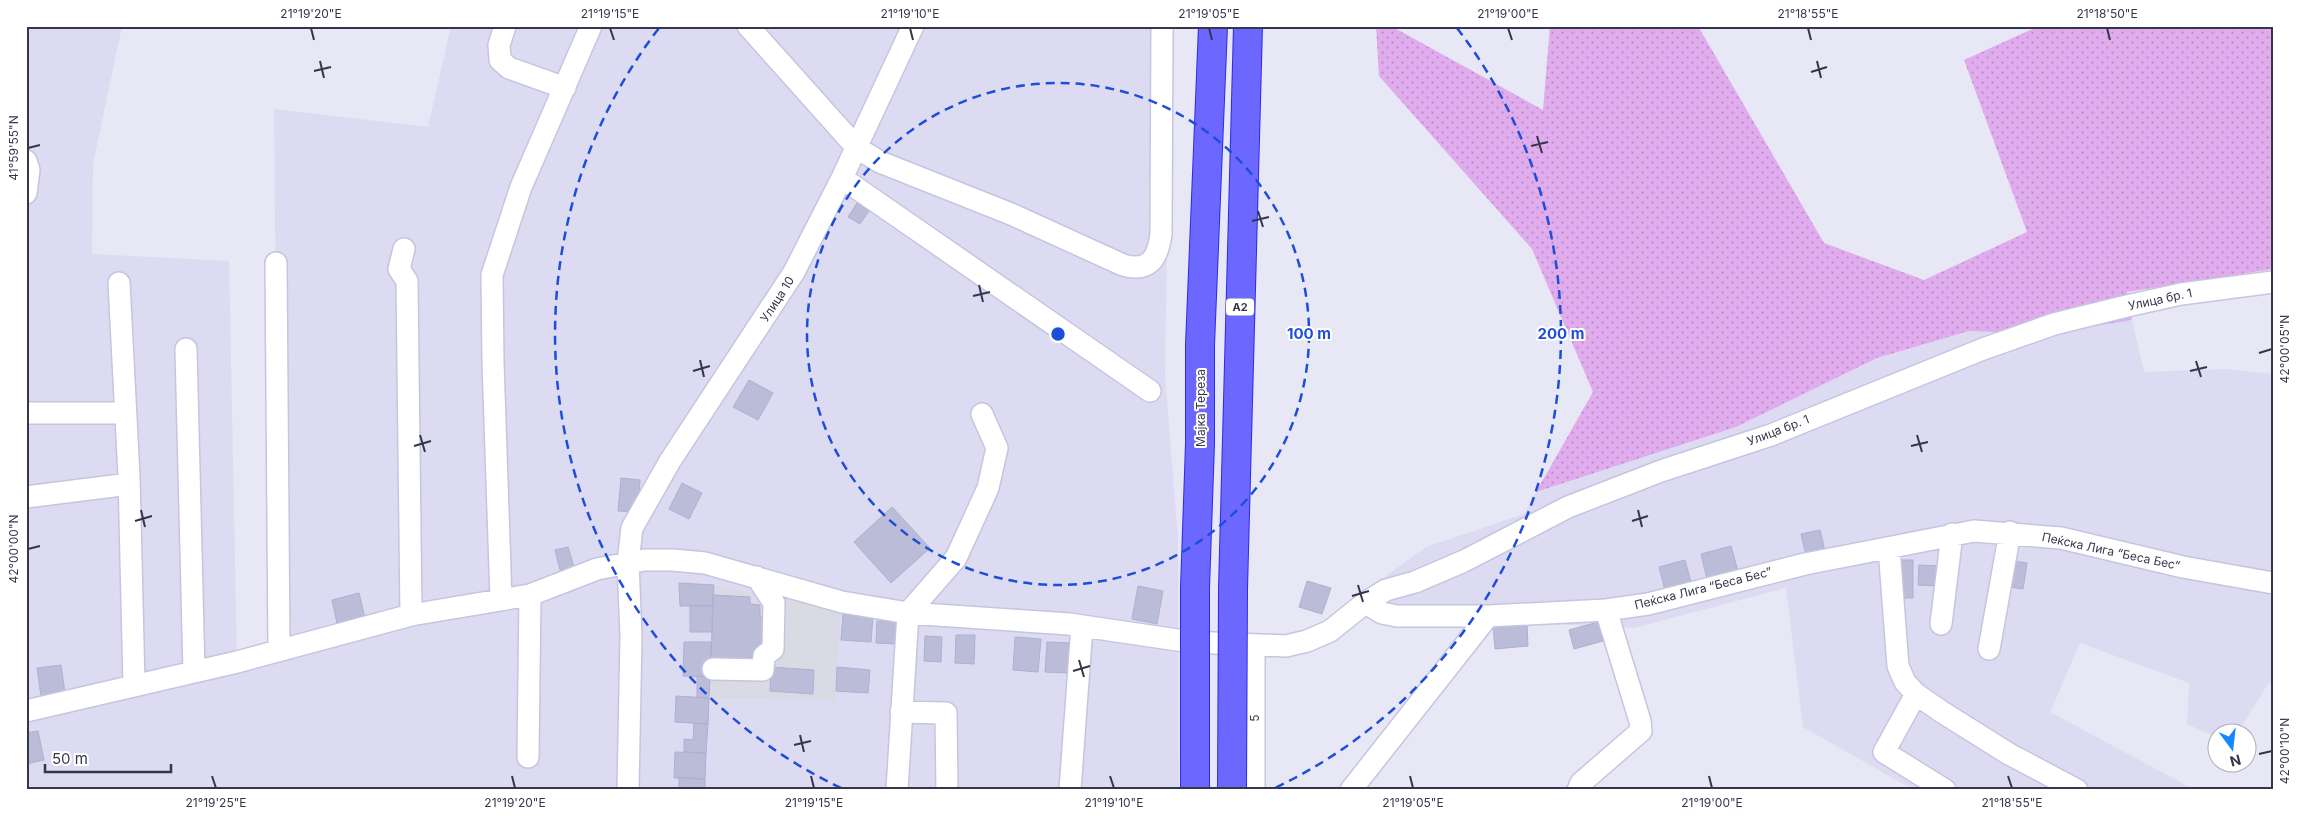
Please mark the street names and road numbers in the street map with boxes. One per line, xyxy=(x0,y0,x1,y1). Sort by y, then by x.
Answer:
street label: Улица 10 xyxy=(757,273,797,325)
street label: Улица бр. 1 xyxy=(2127,285,2193,313)
road number: A2 xyxy=(1226,298,1254,316)
street label: Мајка Тереза xyxy=(1193,369,1208,447)
street label: Улица бр. 1 xyxy=(1745,411,1811,449)
street label: Пеќска Лига “Беса Бес” xyxy=(2041,529,2181,573)
street label: Пеќска Лига “Беса Бес” xyxy=(1633,564,1773,612)
street label: 5 xyxy=(1247,714,1262,722)

